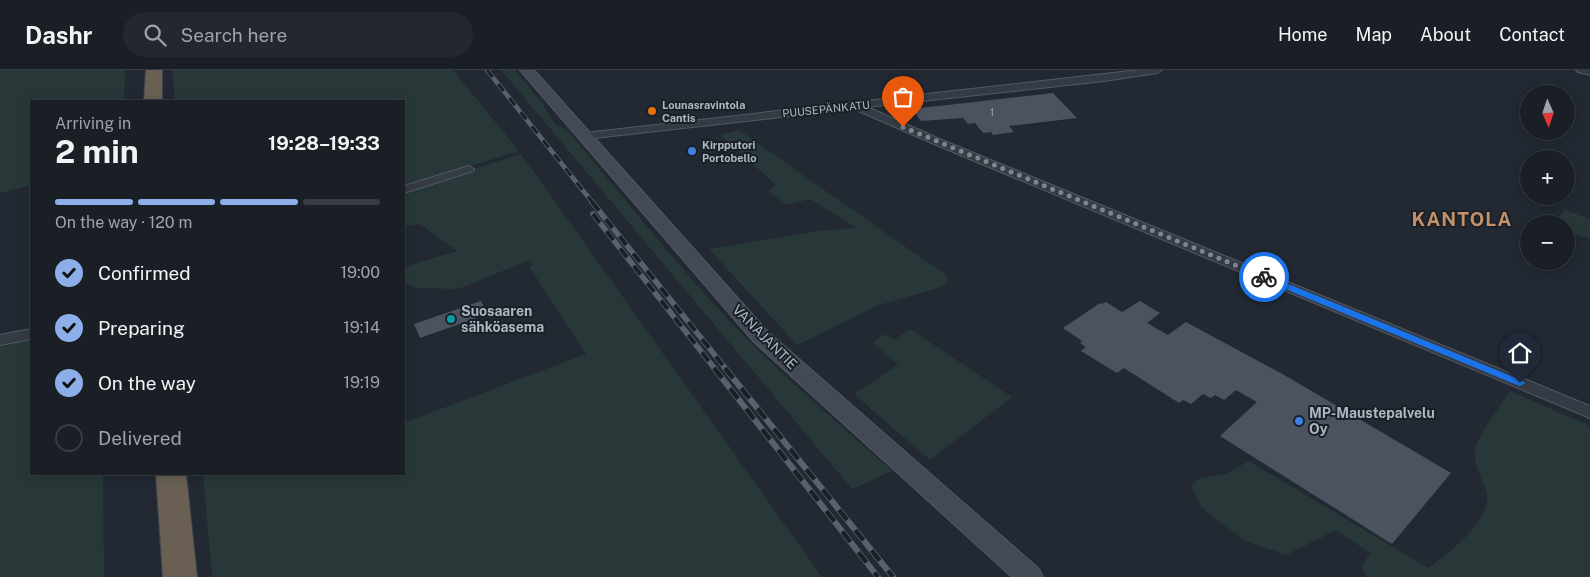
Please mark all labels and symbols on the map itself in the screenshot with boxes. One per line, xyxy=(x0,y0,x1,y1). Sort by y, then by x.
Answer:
pin xyxy=(882,76,924,127)
north arrow xyxy=(1520,85,1575,140)
street label: PUUSEPÄNKATU xyxy=(782,97,870,120)
place label: Lounasravintola Cantis xyxy=(662,99,746,124)
marker: Lounasravintola Cantis xyxy=(646,105,658,117)
house number: 1 xyxy=(990,106,994,118)
place label: Kirpputori Portobello xyxy=(702,139,757,164)
marker: Kirpputori Portobello xyxy=(686,145,698,157)
district label: KANTOLA xyxy=(1412,208,1512,230)
courier xyxy=(1239,252,1289,302)
street label: VANAJANTIE xyxy=(729,301,801,373)
place label: Suosaaren sähköasema xyxy=(461,303,544,335)
marker: Suosaaren sähköasema xyxy=(445,313,457,325)
pin xyxy=(1499,332,1541,383)
place label: MP-Maustepalvelu Oy xyxy=(1309,405,1435,437)
marker: MP-Maustepalvelu Oy xyxy=(1293,415,1305,427)

